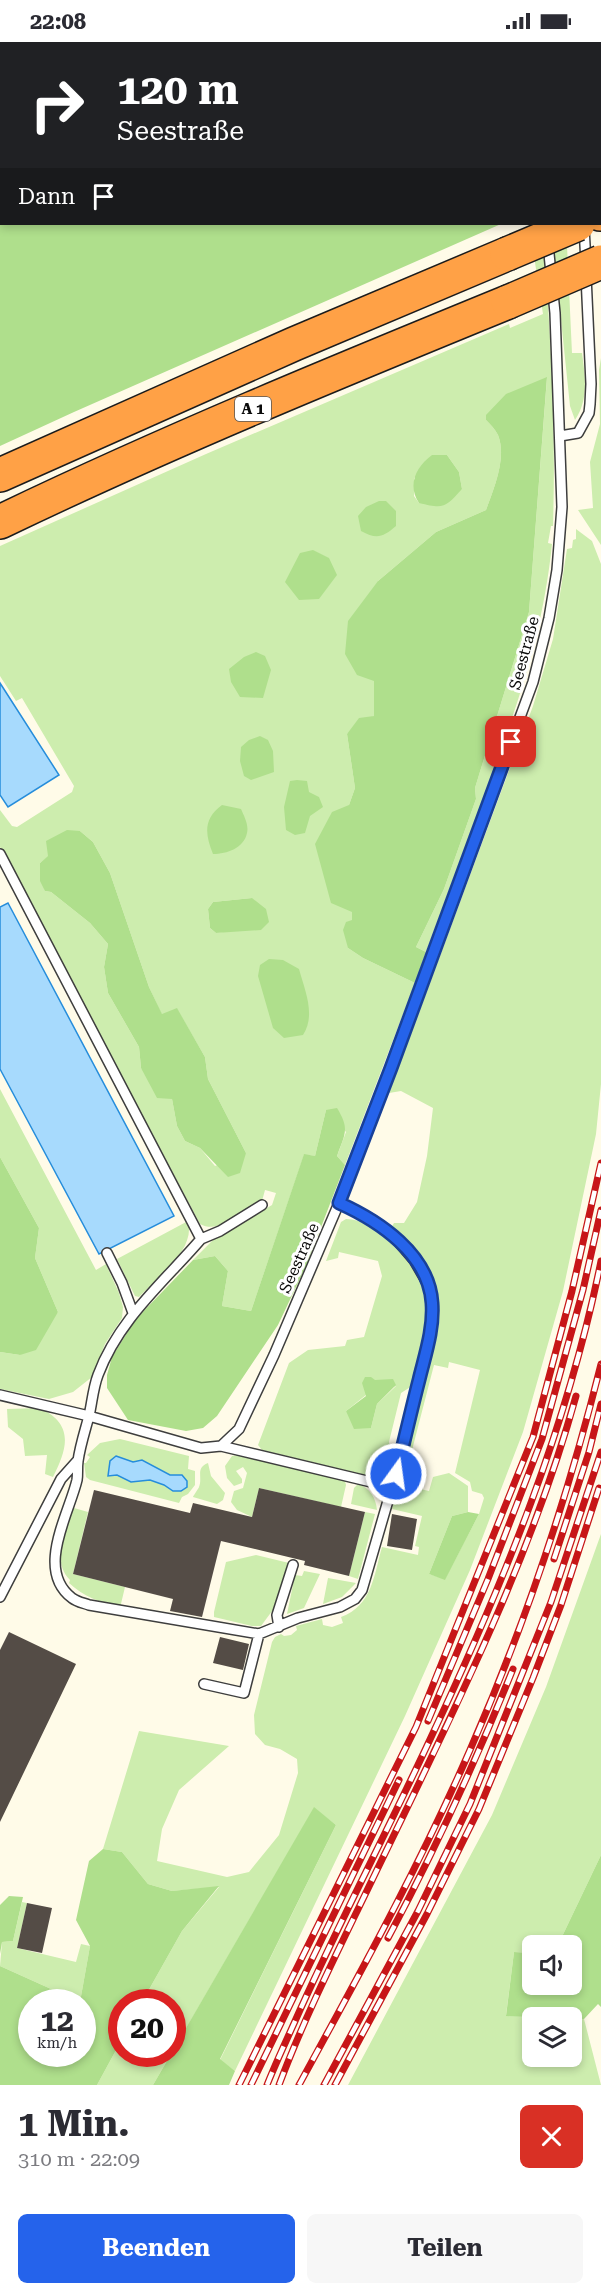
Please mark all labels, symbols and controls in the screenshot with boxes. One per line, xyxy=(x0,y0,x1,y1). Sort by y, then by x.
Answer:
text: 22:08 xyxy=(30,9,86,34)
text: 120 m xyxy=(117,65,239,114)
icon: right xyxy=(18,66,96,144)
text: Seestraße xyxy=(117,115,244,147)
icon: arrive xyxy=(87,180,120,213)
text: Dann xyxy=(18,184,75,209)
road number: A 1 xyxy=(235,397,271,421)
street label: Seestraße xyxy=(505,614,543,692)
pin xyxy=(485,716,536,767)
icon: arrive xyxy=(494,725,527,758)
street label: Seestraße xyxy=(275,1220,323,1296)
position arrow xyxy=(364,1442,428,1506)
map controls xyxy=(522,1935,582,2067)
button: sound xyxy=(522,1935,582,1995)
speed limit sign: 20 xyxy=(108,1989,186,2067)
text: 12 xyxy=(40,2003,74,2038)
button: layers xyxy=(522,2007,582,2067)
text: km/h xyxy=(37,2034,77,2052)
text: 1 Min. xyxy=(18,2103,129,2145)
button: close xyxy=(520,2105,583,2168)
text: 310 m · 22:09 xyxy=(18,2147,140,2171)
button: Beenden xyxy=(18,2214,295,2283)
button: Teilen xyxy=(307,2214,583,2283)

